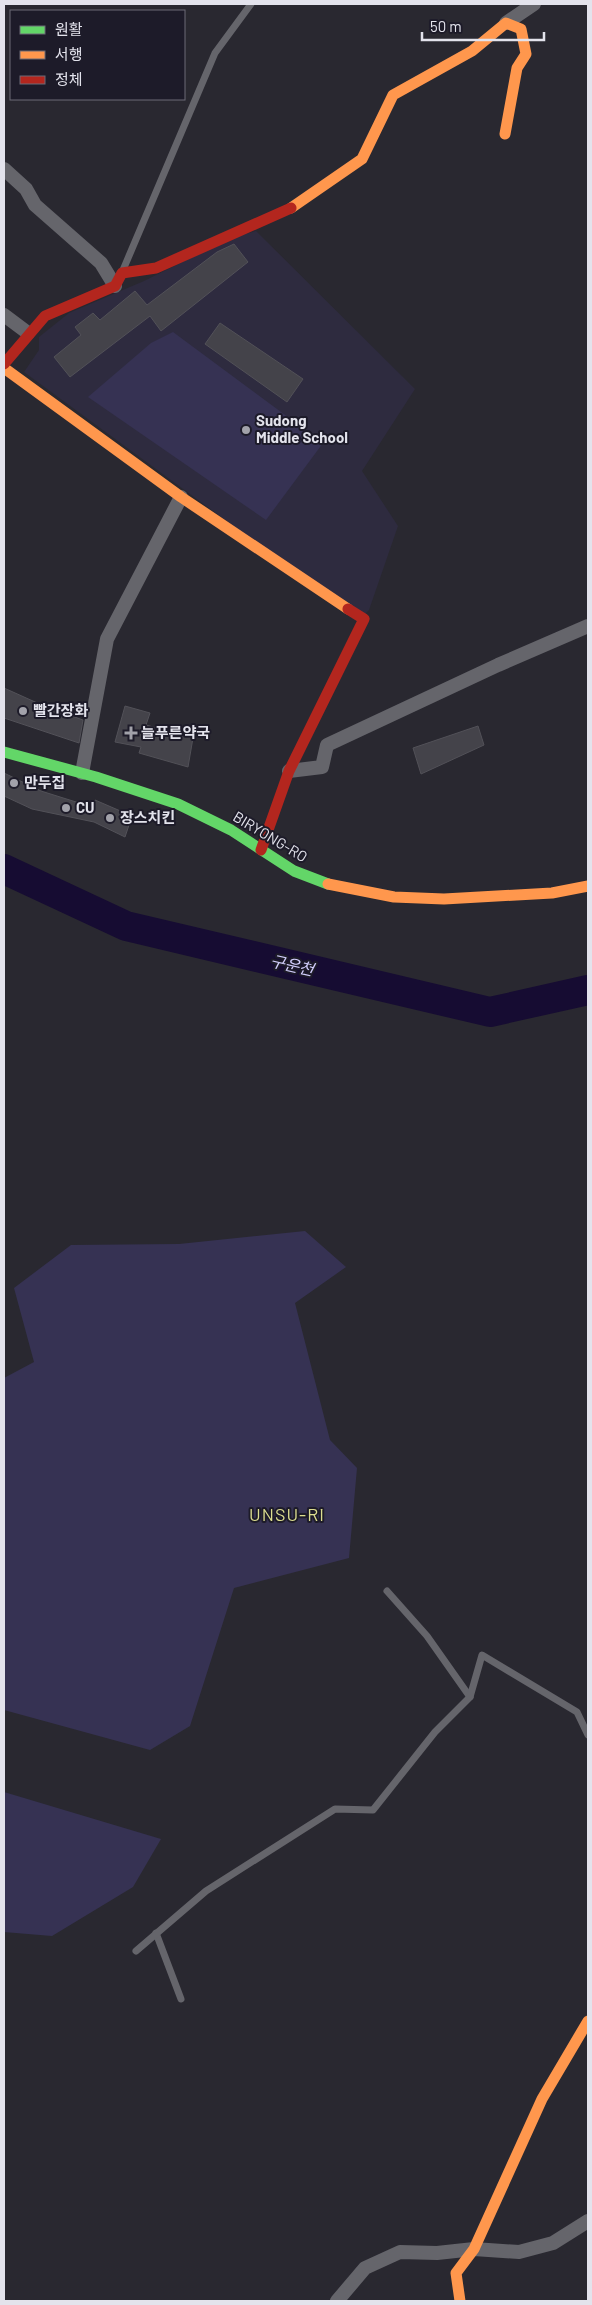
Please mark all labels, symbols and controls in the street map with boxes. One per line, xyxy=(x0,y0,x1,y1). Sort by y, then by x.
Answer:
legend xyxy=(10,10,185,100)
scale bar xyxy=(422,10,544,42)
text: 50 m xyxy=(430,17,462,35)
text: 원활 xyxy=(55,20,83,38)
text: 서행 xyxy=(55,45,83,63)
text: 정체 xyxy=(55,70,83,88)
place label: Sudong Middle School xyxy=(256,411,348,446)
marker: Sudong Middle School xyxy=(240,424,252,436)
place label: 빨간장화 xyxy=(33,701,88,719)
marker: 빨간장화 xyxy=(17,705,29,717)
place label: 늘푸른약국 xyxy=(141,723,210,741)
marker: 늘푸른약국 xyxy=(125,727,137,739)
place label: 만두집 xyxy=(24,773,65,791)
marker: 만두집 xyxy=(8,777,20,789)
place label: CU xyxy=(76,798,95,816)
marker: CU xyxy=(60,802,72,814)
street label: BIRYONG-RO xyxy=(230,807,311,865)
place label: 장스치킨 xyxy=(120,808,175,826)
marker: 장스치킨 xyxy=(104,812,116,824)
water label: 구운천 xyxy=(268,950,318,979)
district label: UNSU-RI xyxy=(249,1503,325,1525)

